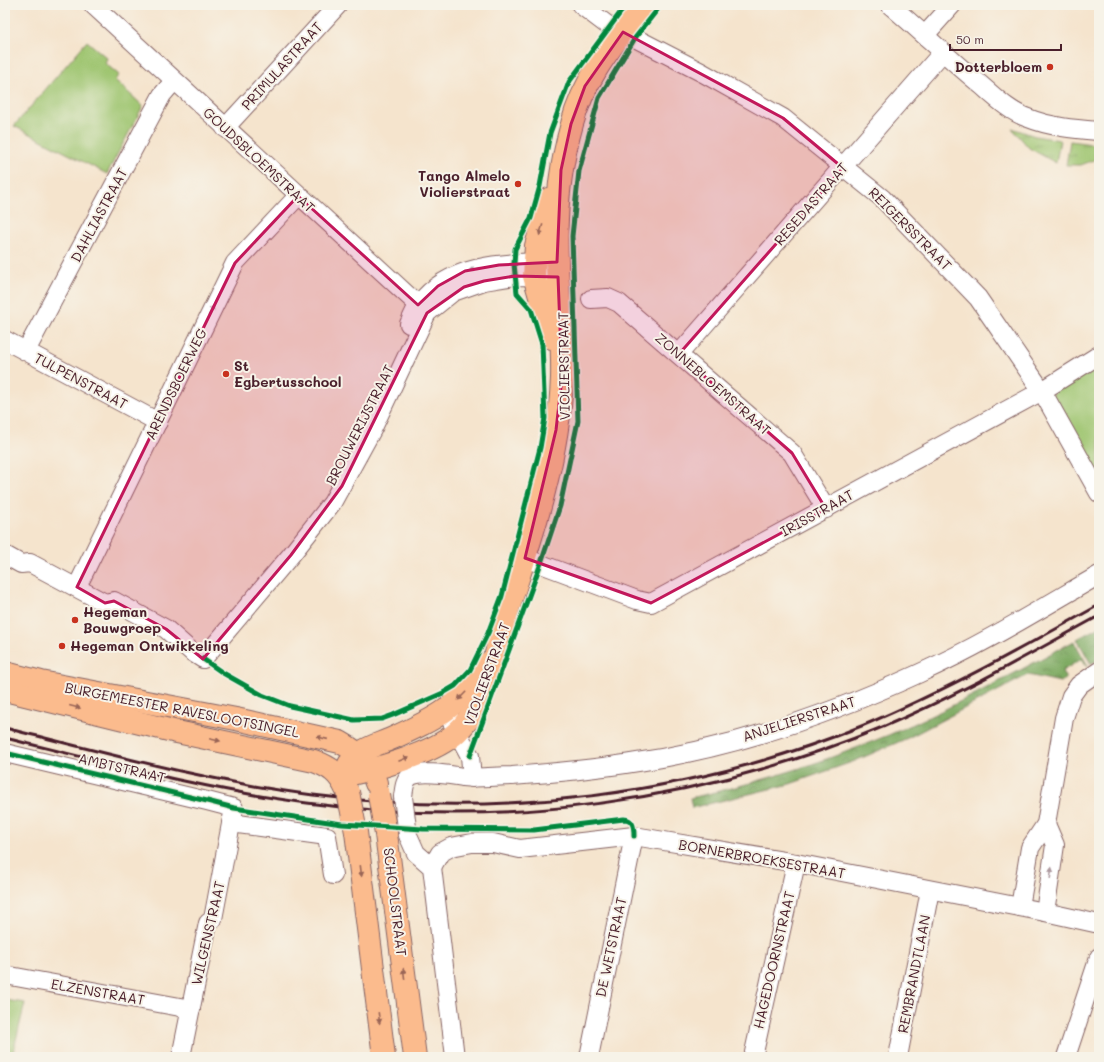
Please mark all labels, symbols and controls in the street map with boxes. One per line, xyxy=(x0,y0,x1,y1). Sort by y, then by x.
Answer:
street label: PRIMULASTRAAT xyxy=(237,17,327,114)
scale bar xyxy=(950,26,1061,52)
text: 50 m xyxy=(956,31,984,47)
place label: Dotterbloem xyxy=(955,57,1042,76)
marker: Dotterbloem xyxy=(1045,62,1055,72)
street label: GOUDSBLOEMSTRAAT xyxy=(199,103,320,217)
street label: RESEDASTRAAT xyxy=(769,158,852,249)
street label: DAHLIASTRAAT xyxy=(66,164,132,265)
place label: Tango Almelo Violierstraat xyxy=(418,166,510,201)
marker: Tango Almelo Violierstraat xyxy=(513,179,523,189)
street label: REIGERSSTRAAT xyxy=(865,183,956,274)
one-way arrow xyxy=(538,224,544,236)
one-way arrow xyxy=(469,266,481,272)
one-way arrow xyxy=(208,306,214,317)
street label: VIOLIERSTRAAT xyxy=(553,311,574,420)
street label: ARENDSBOERWEG xyxy=(140,325,211,443)
street label: ZONNEBLOEMSTRAAT xyxy=(651,328,775,439)
street label: TULPENSTRAAT xyxy=(31,348,131,413)
place label: St Egbertusschool xyxy=(234,356,341,391)
street label: BROUWERIJSTRAAT xyxy=(321,361,398,488)
marker: St Egbertusschool xyxy=(221,369,231,379)
street label: IRISSTRAAT xyxy=(777,485,857,540)
place label: Hegeman Bouwgroep xyxy=(83,602,161,637)
marker: Hegeman Bouwgroep xyxy=(70,615,80,625)
street label: VIOLIERSTRAAT xyxy=(459,619,514,728)
place label: Hegeman Ontwikkeling xyxy=(70,636,229,655)
marker: Hegeman Ontwikkeling xyxy=(57,641,67,651)
street label: BURGEMEESTER RAVESLOOTSINGEL xyxy=(63,677,302,742)
one-way arrow xyxy=(457,691,466,701)
street label: ANJELIERSTRAAT xyxy=(740,691,858,746)
one-way arrow xyxy=(68,704,81,710)
one-way arrow xyxy=(316,735,328,741)
one-way arrow xyxy=(209,738,221,744)
street label: AMBTSTRAAT xyxy=(77,748,168,787)
one-way arrow xyxy=(399,755,411,761)
street label: BORNERBROEKSESTRAAT xyxy=(677,834,847,883)
street label: SCHOOLSTRAAT xyxy=(379,847,412,958)
one-way arrow xyxy=(357,865,364,877)
one-way arrow xyxy=(1048,867,1054,879)
street label: WILGENSTRAAT xyxy=(186,879,229,987)
street label: HAGEDOORNSTRAAT xyxy=(748,889,799,1031)
street label: DE WETSTRAAT xyxy=(591,895,630,999)
street label: REMBRANDTLAAN xyxy=(893,913,934,1035)
one-way arrow xyxy=(401,968,407,980)
street label: ELZENSTRAAT xyxy=(50,974,147,1009)
one-way arrow xyxy=(376,1012,382,1024)

